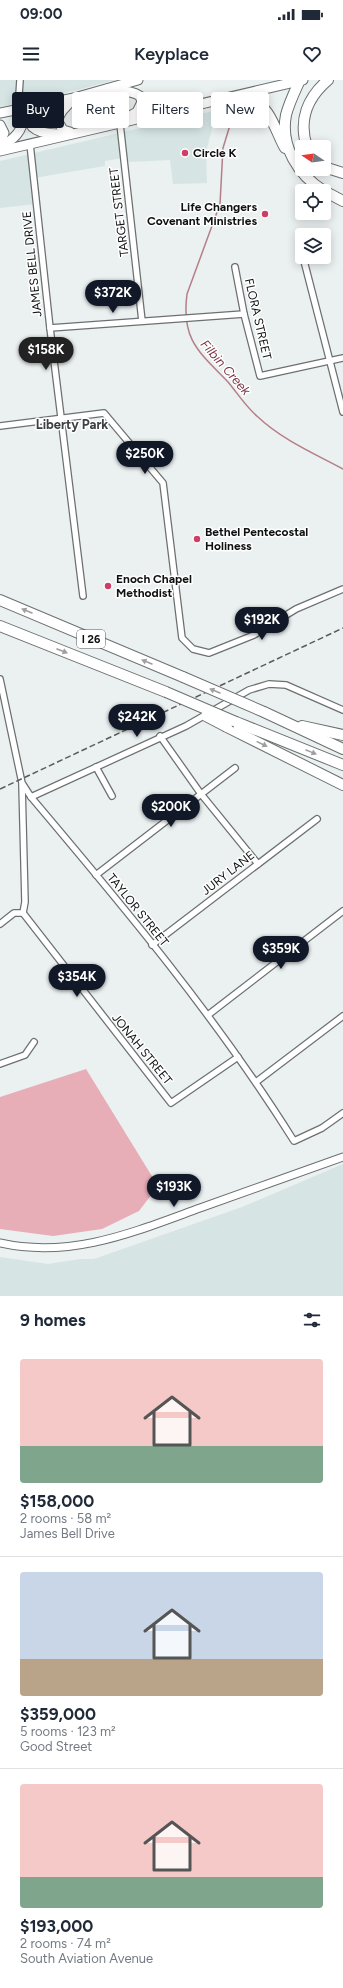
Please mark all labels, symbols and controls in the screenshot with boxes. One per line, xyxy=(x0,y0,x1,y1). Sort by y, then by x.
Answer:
text: 09:00 xyxy=(20,5,62,23)
icon: menu xyxy=(20,43,42,65)
text: Keyplace xyxy=(134,43,209,65)
icon: heart xyxy=(301,43,323,65)
chip: Buy xyxy=(12,92,64,128)
chip: Rent xyxy=(72,92,129,128)
chip: Filters xyxy=(137,92,203,128)
chip: New xyxy=(211,92,269,128)
north arrow xyxy=(295,140,331,176)
map controls xyxy=(295,140,331,264)
place label: Circle K xyxy=(193,146,236,160)
marker: Circle K xyxy=(180,148,190,158)
street label: TARGET STREET xyxy=(107,166,131,257)
button: locate xyxy=(295,184,331,220)
place label: Life Changers Covenant Ministries xyxy=(147,200,257,228)
marker: Life Changers Covenant Ministries xyxy=(260,209,270,219)
street label: JAMES BELL DRIVE xyxy=(19,210,45,318)
button: layers xyxy=(295,228,331,264)
street label: FLORA STREET xyxy=(242,277,274,361)
pin: $372K xyxy=(85,280,141,314)
text: $372K xyxy=(94,285,132,300)
pin: $158K xyxy=(18,337,74,371)
water label: Filbin Creek xyxy=(198,337,254,399)
text: $158K xyxy=(28,342,64,357)
district label: Liberty Park xyxy=(36,417,108,432)
pin: $250K xyxy=(117,441,173,475)
text: $250K xyxy=(125,446,165,461)
place label: Bethel Pentecostal Holiness xyxy=(205,525,308,553)
marker: Bethel Pentecostal Holiness xyxy=(192,534,202,544)
place label: Enoch Chapel Methodist xyxy=(116,572,192,600)
marker: Enoch Chapel Methodist xyxy=(103,581,113,591)
pin: $192K xyxy=(234,607,290,641)
one-way arrow xyxy=(21,608,33,614)
text: $192K xyxy=(244,612,280,627)
road number: I 26 xyxy=(77,630,105,648)
one-way arrow xyxy=(57,648,69,654)
one-way arrow xyxy=(141,659,152,665)
one-way arrow xyxy=(209,688,221,694)
pin: $242K xyxy=(109,704,165,738)
text: $242K xyxy=(117,709,157,724)
one-way arrow xyxy=(257,741,268,747)
one-way arrow xyxy=(306,750,318,756)
pin: $200K xyxy=(143,794,199,828)
text: $200K xyxy=(151,799,191,814)
street label: JURY LANE xyxy=(199,848,257,898)
street label: TAYLOR STREET xyxy=(104,871,172,949)
pin: $359K xyxy=(253,936,309,970)
text: $359K xyxy=(262,941,300,956)
pin: $354K xyxy=(49,964,105,998)
text: $354K xyxy=(58,969,96,984)
street label: JONAH STREET xyxy=(109,1011,175,1088)
pin: $193K xyxy=(146,1174,202,1208)
text: $193K xyxy=(156,1179,192,1194)
icon: filters xyxy=(301,1309,323,1331)
text: 9 homes xyxy=(20,1310,86,1330)
icon: home xyxy=(136,1385,208,1457)
text: $158,000 xyxy=(20,1491,94,1511)
text: 2 rooms · 58 m² xyxy=(20,1511,111,1526)
text: James Bell Drive xyxy=(20,1526,115,1541)
icon: home xyxy=(136,1598,208,1670)
text: $359,000 xyxy=(20,1704,96,1724)
text: 5 rooms · 123 m² xyxy=(20,1724,116,1739)
text: Good Street xyxy=(20,1739,92,1754)
icon: home xyxy=(136,1810,208,1882)
text: $193,000 xyxy=(20,1916,93,1936)
text: 2 rooms · 74 m² xyxy=(20,1936,111,1951)
text: South Aviation Avenue xyxy=(20,1951,153,1966)

